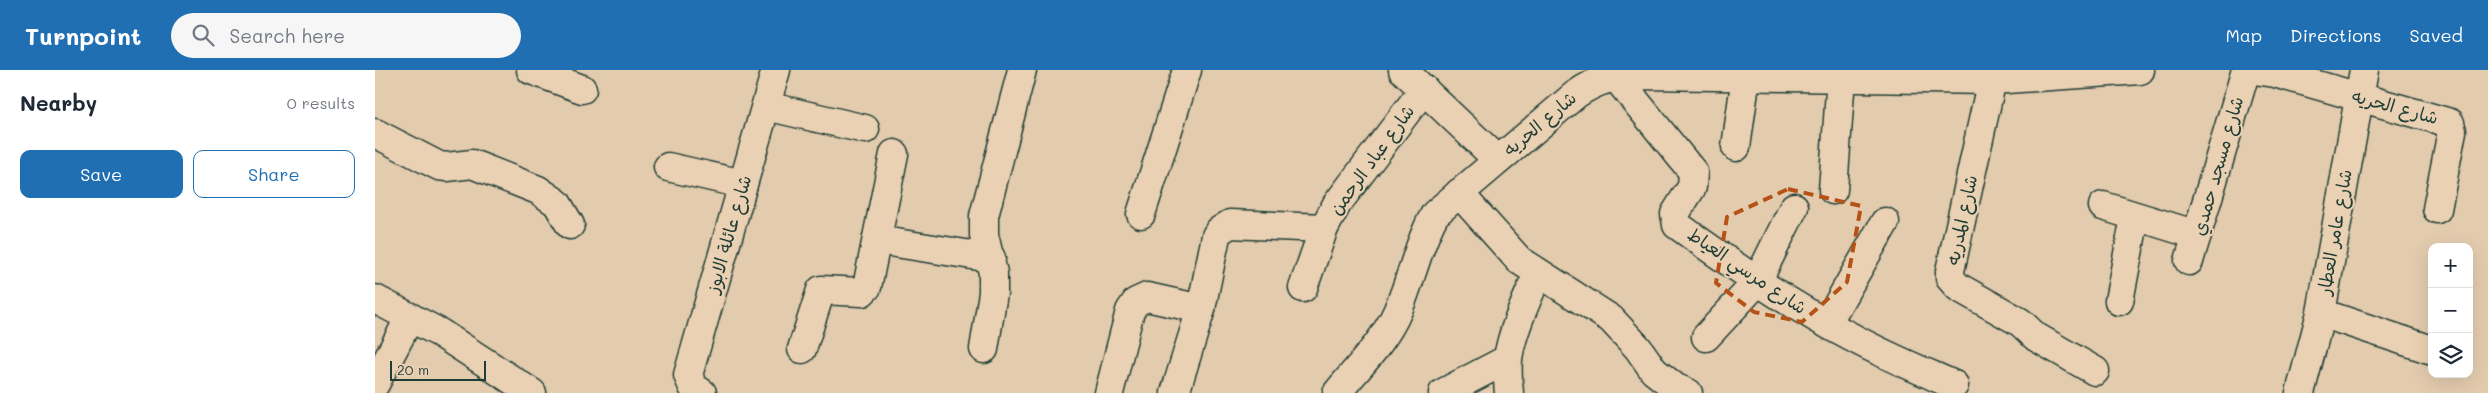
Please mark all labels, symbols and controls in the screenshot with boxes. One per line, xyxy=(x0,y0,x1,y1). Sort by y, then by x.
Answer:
search box xyxy=(171,13,521,58)
text: Turnpoint xyxy=(25,20,141,51)
icon: search xyxy=(189,21,217,49)
text: Search here xyxy=(229,23,345,48)
text: Map xyxy=(2225,23,2262,47)
text: Directions xyxy=(2290,23,2382,47)
text: Saved xyxy=(2410,23,2463,47)
street label: شارع الحريه xyxy=(2349,83,2441,130)
street label: شارع الحريه xyxy=(1498,86,1582,162)
text: Nearby xyxy=(20,89,97,116)
text: 0 results xyxy=(287,92,355,113)
street label: شارع مسجد حمدي xyxy=(2186,93,2250,239)
street label: شارع عباد الرحمن xyxy=(1323,100,1420,220)
button: Save xyxy=(20,150,183,198)
button: Share xyxy=(193,150,355,198)
street label: شارع عامر العطار xyxy=(2311,167,2358,298)
street label: شارع عائلة الابوز xyxy=(699,172,757,298)
street label: شارع المدريه xyxy=(1940,173,1983,267)
street label: شارع مرسي العياط xyxy=(1681,222,1812,323)
map controls xyxy=(2428,243,2473,378)
button: + xyxy=(2428,243,2473,288)
button: − xyxy=(2428,288,2473,333)
button: layers xyxy=(2428,333,2473,378)
scale bar xyxy=(390,358,486,381)
text: 20 m xyxy=(397,360,429,379)

